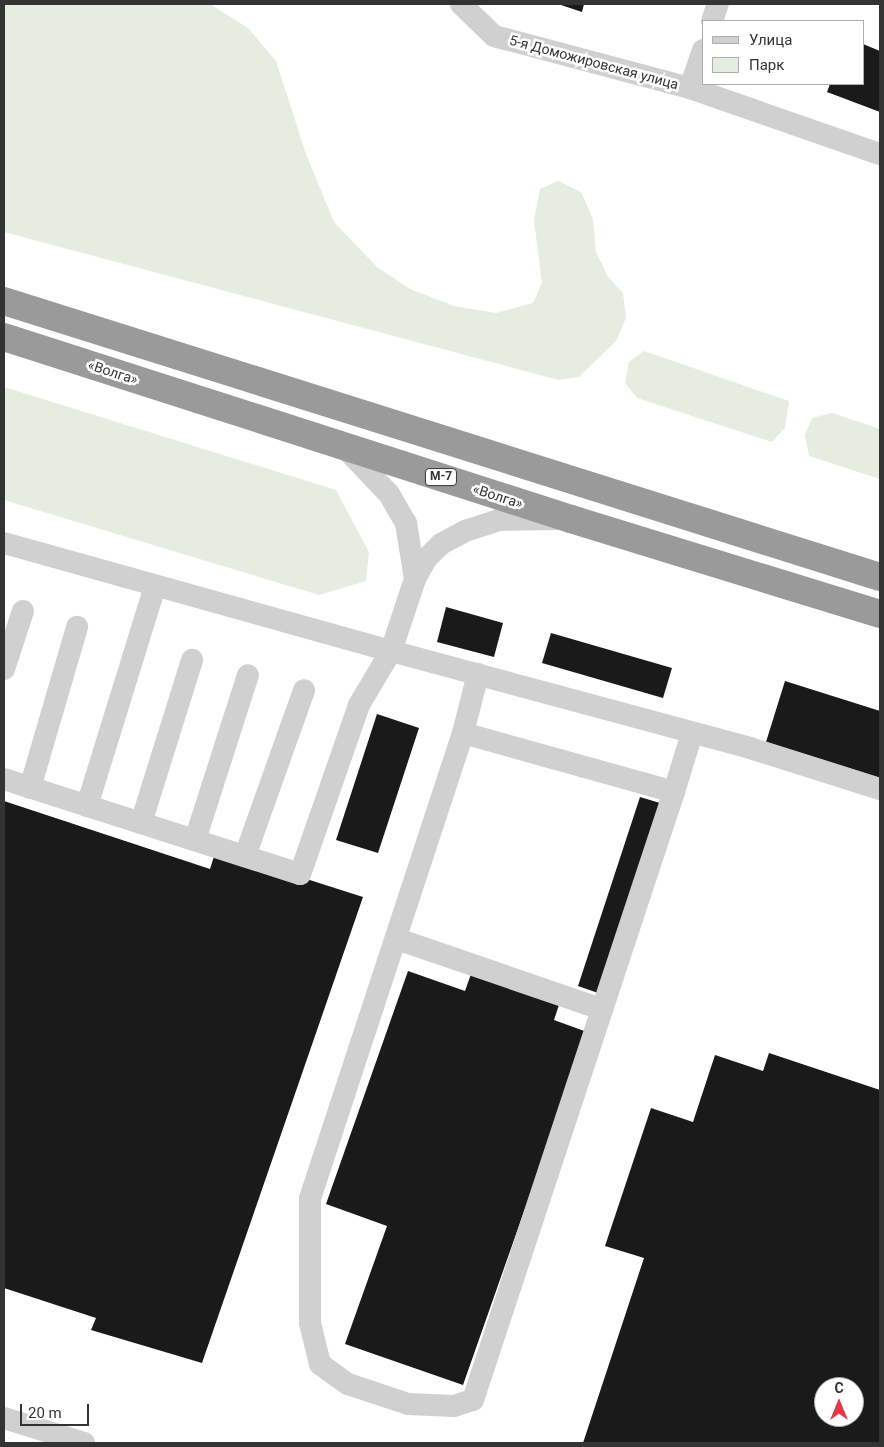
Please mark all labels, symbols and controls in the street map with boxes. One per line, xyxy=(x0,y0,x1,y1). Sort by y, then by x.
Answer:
legend xyxy=(702,20,864,85)
street label: 5-я Доможировская улица xyxy=(508,31,680,93)
text: Улица xyxy=(749,31,792,49)
text: Парк xyxy=(749,56,784,74)
street label: «Волга» xyxy=(86,356,140,388)
road number: М-7 xyxy=(425,468,457,487)
street label: «Волга» xyxy=(471,480,525,512)
north arrow xyxy=(814,1377,864,1427)
text: С xyxy=(834,1380,844,1396)
scale bar xyxy=(22,1394,91,1426)
text: 20 m xyxy=(28,1404,62,1422)

